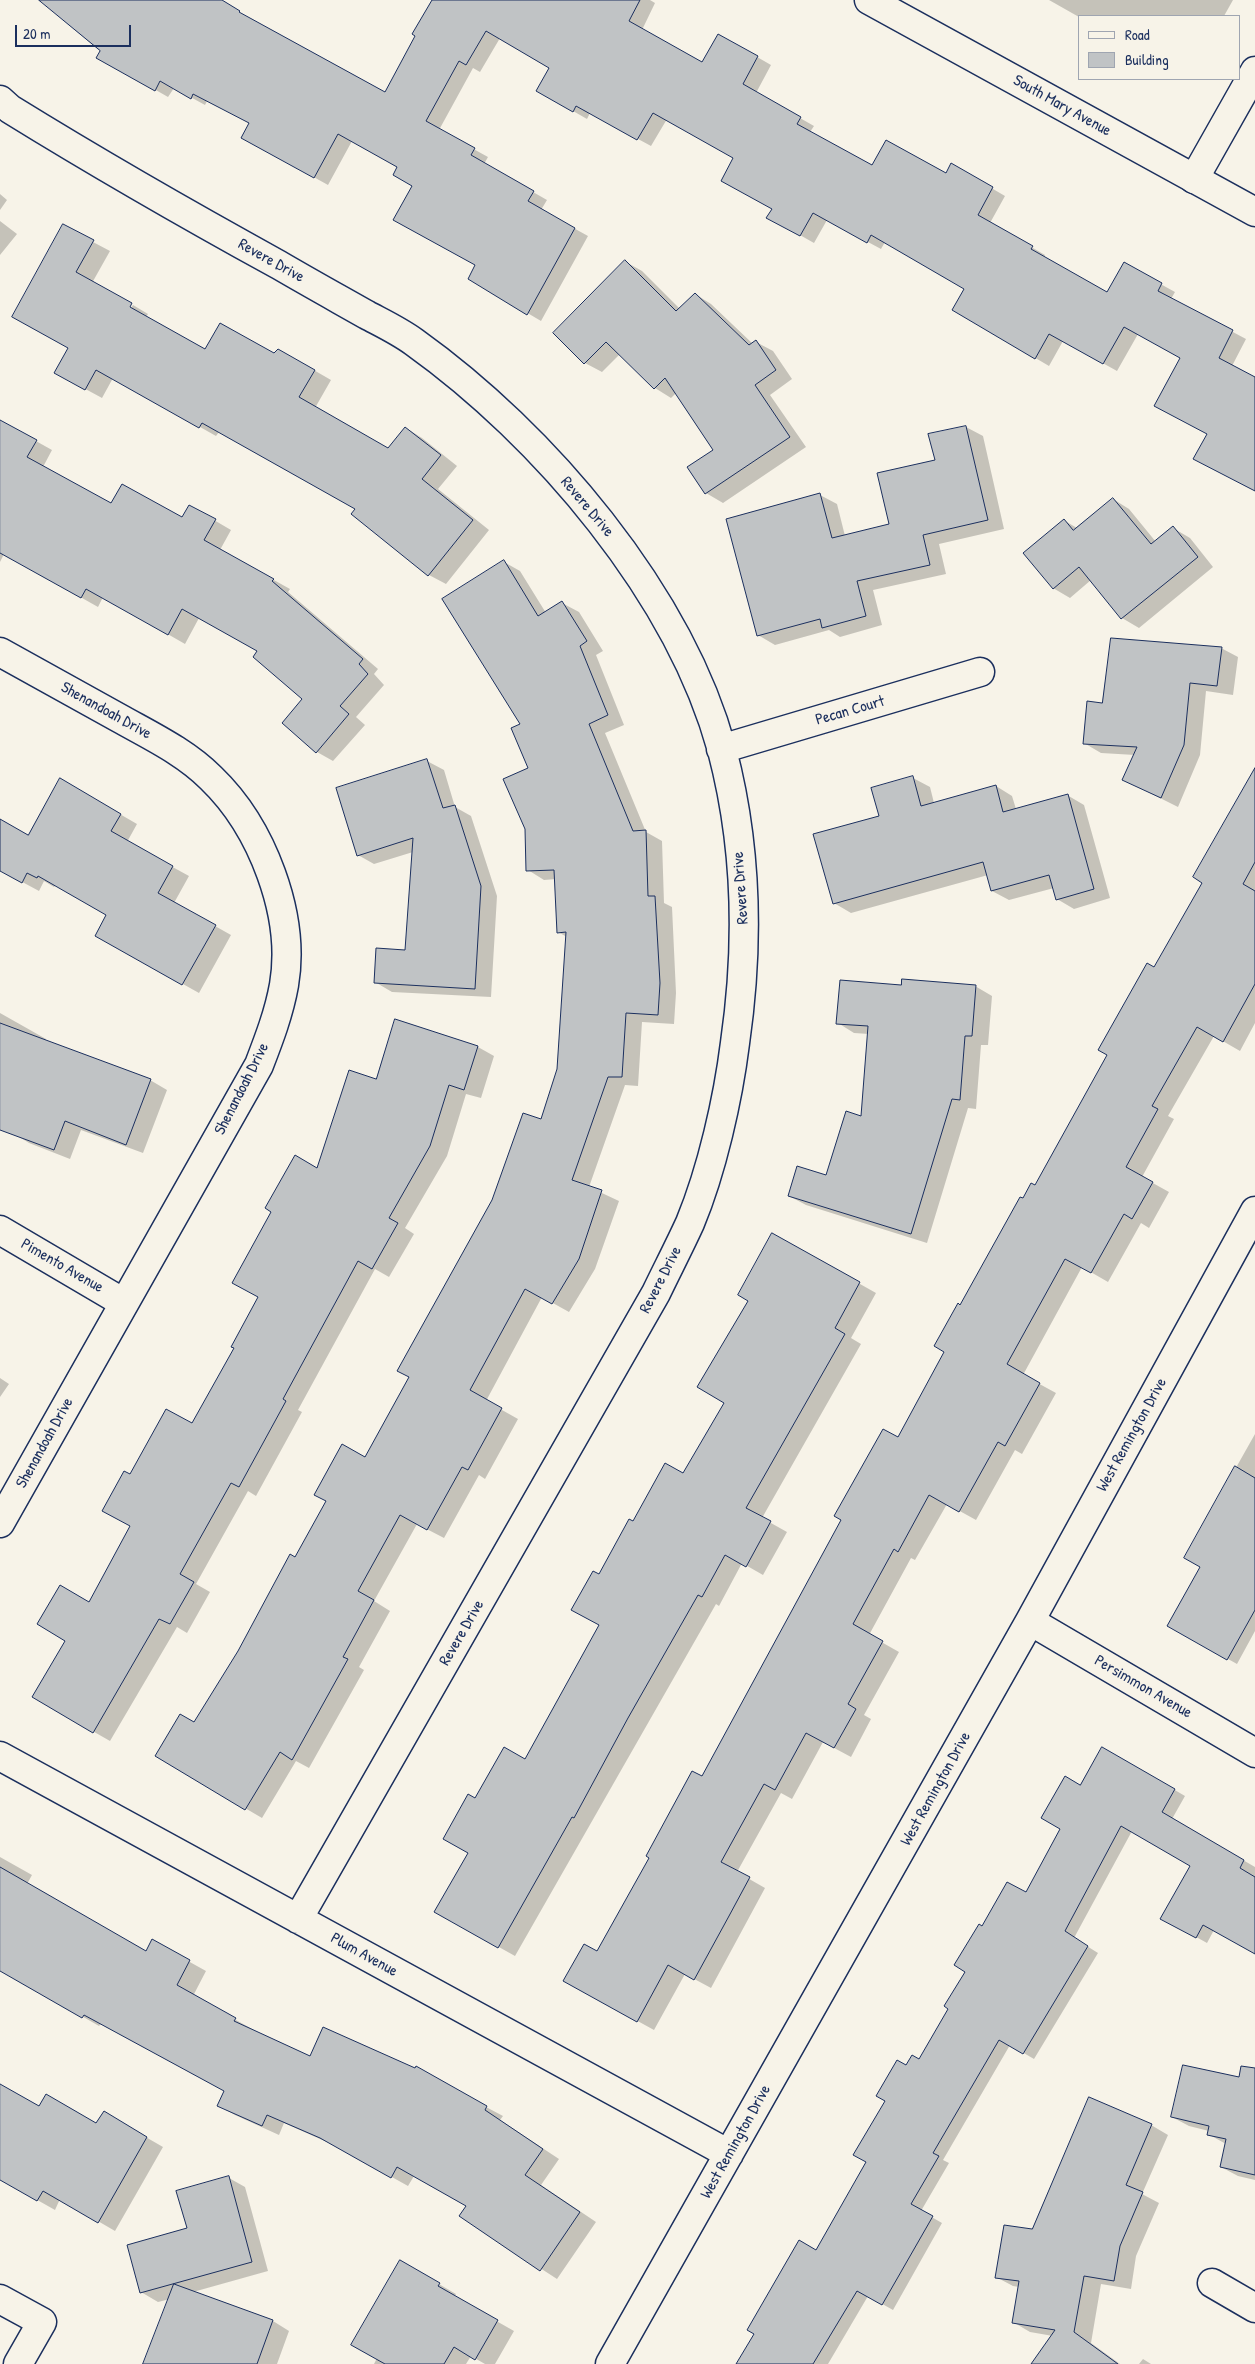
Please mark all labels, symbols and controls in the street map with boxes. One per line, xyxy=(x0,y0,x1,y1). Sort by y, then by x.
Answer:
scale bar xyxy=(18,15,134,47)
legend xyxy=(1078,15,1240,80)
text: 20 m xyxy=(23,23,50,44)
text: Road xyxy=(1125,24,1150,45)
text: Building xyxy=(1125,49,1169,70)
street label: South Mary Avenue xyxy=(1010,71,1114,141)
street label: Revere Drive xyxy=(235,235,307,287)
street label: Revere Drive xyxy=(556,473,618,541)
street label: Shenandoah Drive xyxy=(57,678,155,744)
street label: Pecan Court xyxy=(813,692,887,730)
street label: Revere Drive xyxy=(729,851,753,925)
street label: Shenandoah Drive xyxy=(211,1040,273,1138)
street label: Pimento Avenue xyxy=(17,1235,107,1297)
street label: Revere Drive xyxy=(636,1243,686,1317)
street label: West Remington Drive xyxy=(1093,1375,1171,1495)
street label: Shenandoah Drive xyxy=(12,1394,78,1492)
street label: Revere Drive xyxy=(436,1597,488,1669)
street label: Persimmon Avenue xyxy=(1091,1651,1195,1723)
street label: West Remington Drive xyxy=(897,1729,975,1849)
street label: Plum Avenue xyxy=(327,1929,401,1981)
street label: West Remington Drive xyxy=(697,2082,775,2202)

